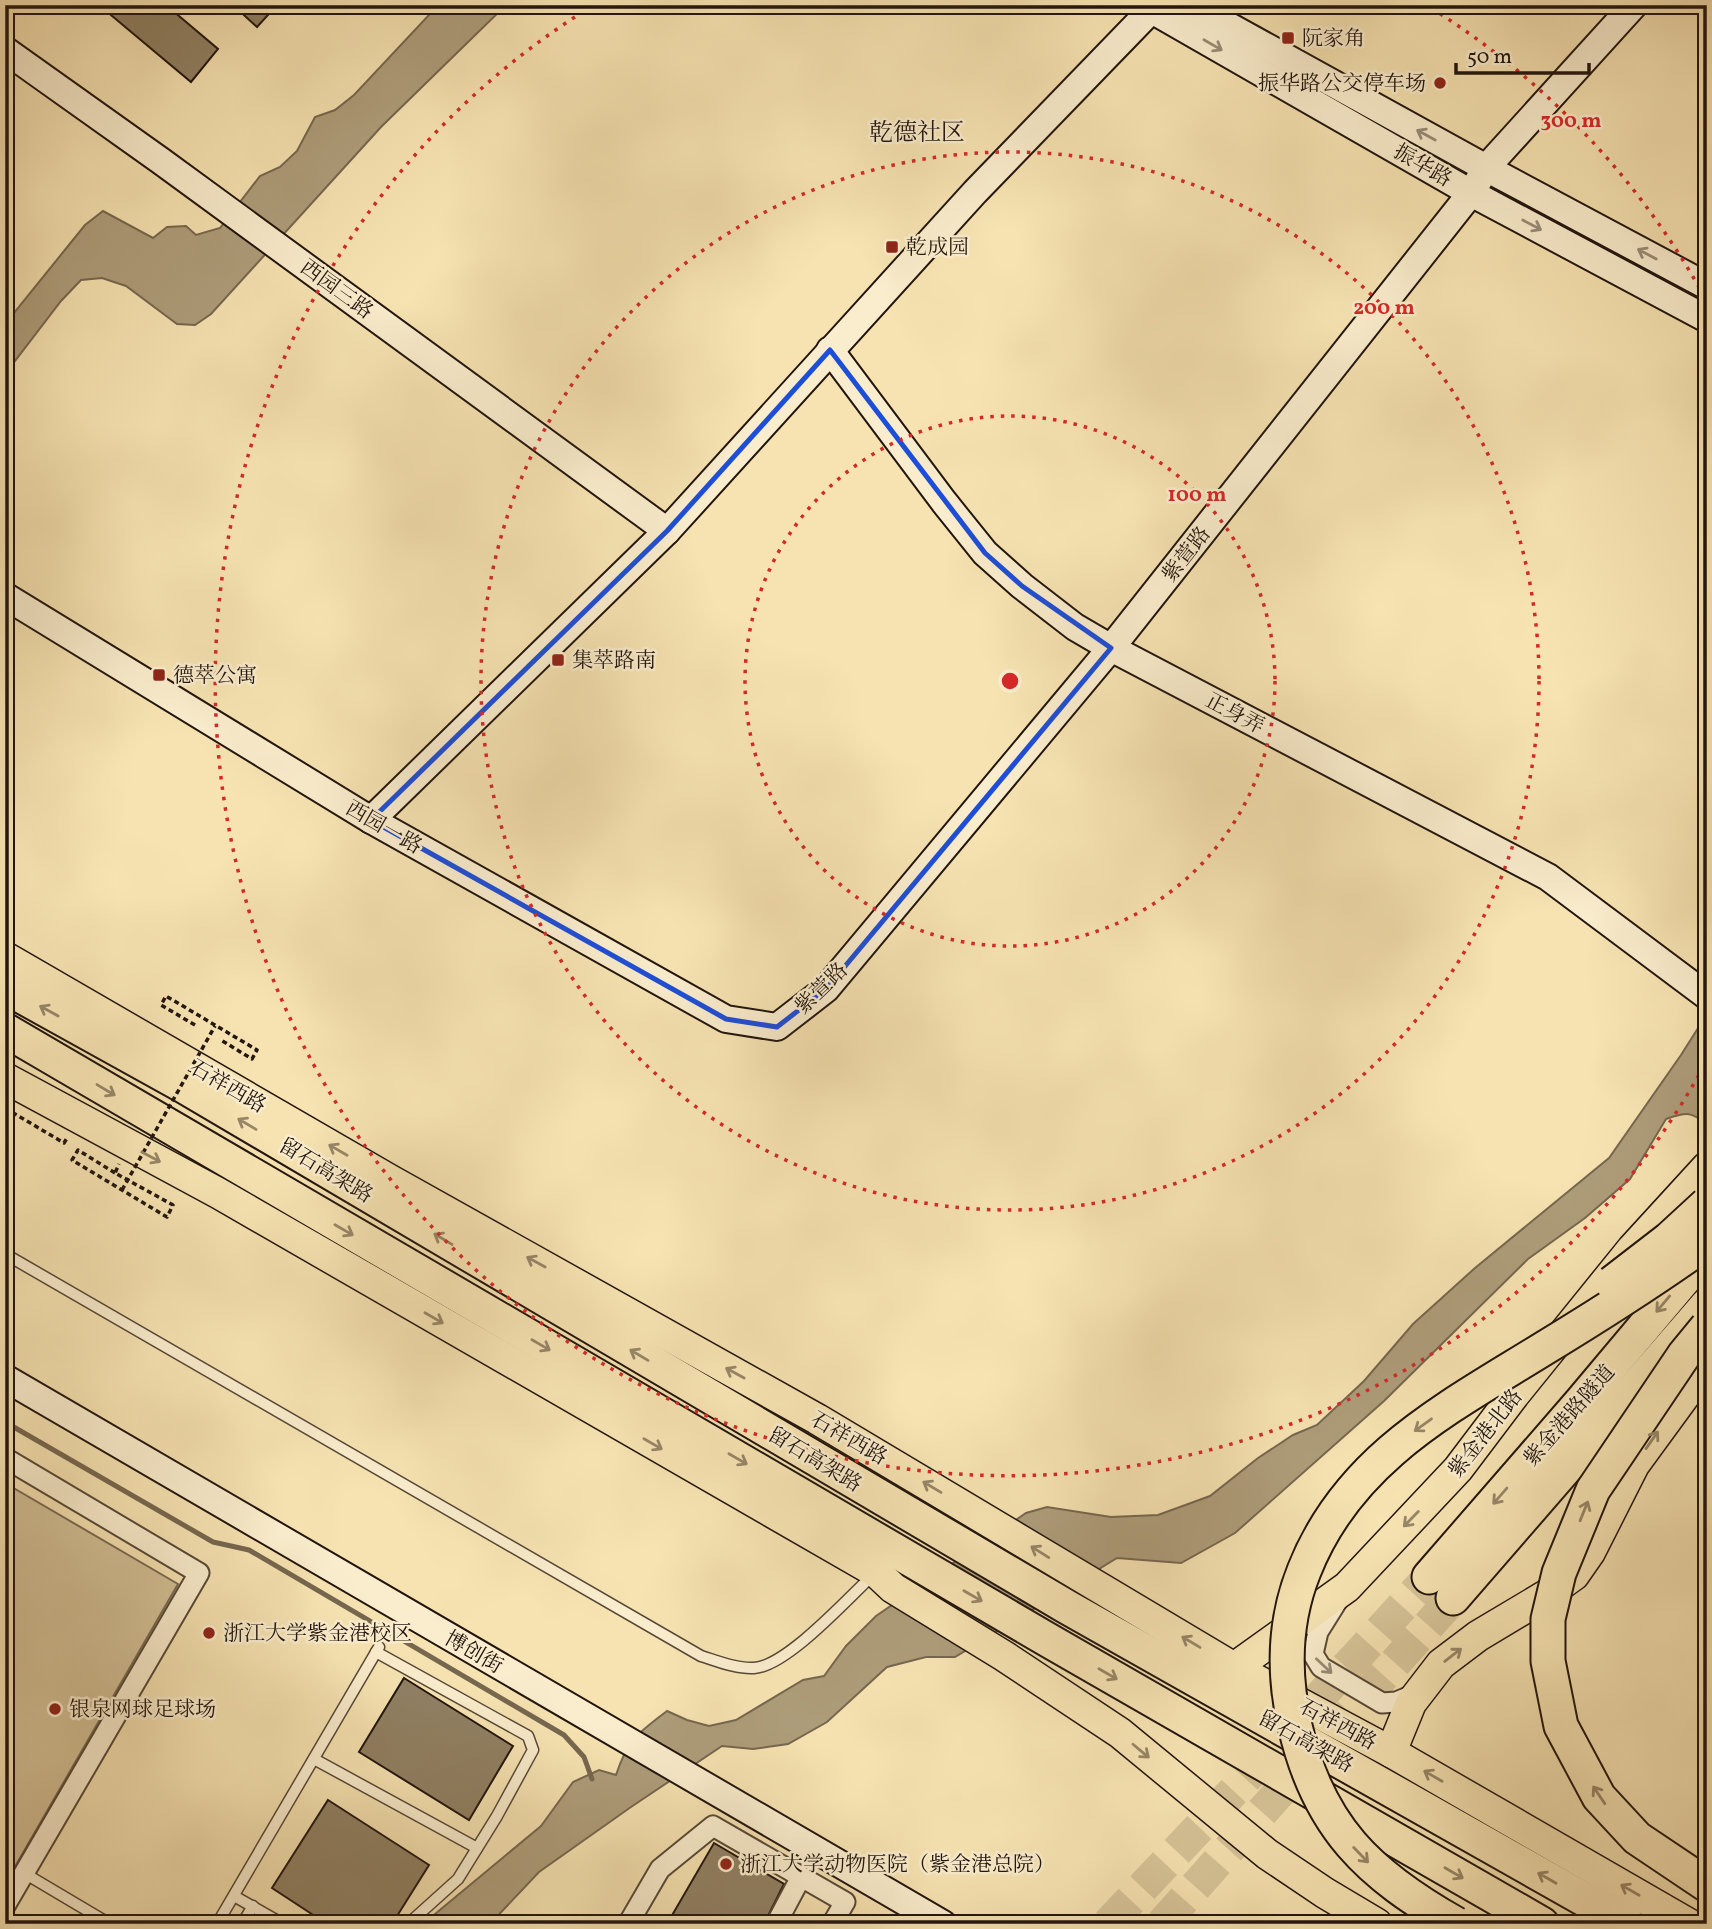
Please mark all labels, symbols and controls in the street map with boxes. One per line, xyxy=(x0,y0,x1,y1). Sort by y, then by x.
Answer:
place label: 阮家角 xyxy=(1302,25,1365,54)
marker: 阮家角 xyxy=(1280,30,1296,46)
scale bar xyxy=(1456,32,1590,76)
one-way arrow xyxy=(1202,38,1222,52)
text: 50 m xyxy=(1467,43,1512,72)
place label: 振华路公交停车场 xyxy=(1258,70,1426,99)
marker: 振华路公交停车场 xyxy=(1432,75,1448,91)
text: 300 m xyxy=(1541,107,1601,136)
district label: 乾德社区 xyxy=(869,117,965,151)
one-way arrow xyxy=(1416,128,1437,141)
street label: 振华路 xyxy=(1388,138,1457,195)
one-way arrow xyxy=(1521,219,1541,233)
place label: 乾成园 xyxy=(906,234,969,263)
marker: 乾成园 xyxy=(884,239,900,255)
one-way arrow xyxy=(1637,247,1657,261)
street label: 西园三路 xyxy=(294,254,379,327)
text: 200 m xyxy=(1353,294,1415,323)
text: 100 m xyxy=(1167,481,1227,510)
street label: 紫萱路 xyxy=(1156,521,1218,589)
place label: 集萃路南 xyxy=(572,647,656,676)
marker: 集萃路南 xyxy=(550,652,566,668)
place label: 德萃公寓 xyxy=(173,662,257,691)
marker: 德萃公寓 xyxy=(151,667,167,683)
centre of rings xyxy=(998,669,1022,693)
street label: 正身弄 xyxy=(1200,687,1269,742)
street label: 西园一路 xyxy=(340,795,427,862)
street label: 紫萱路 xyxy=(789,957,855,1021)
one-way arrow xyxy=(39,1004,60,1017)
street label: 石祥西路 xyxy=(184,1054,271,1121)
one-way arrow xyxy=(95,1084,115,1098)
one-way arrow xyxy=(237,1116,257,1130)
street label: 留石高架路 xyxy=(273,1132,378,1211)
one-way arrow xyxy=(329,1142,349,1156)
one-way arrow xyxy=(141,1150,161,1164)
one-way arrow xyxy=(334,1223,354,1237)
one-way arrow xyxy=(433,1232,453,1246)
one-way arrow xyxy=(527,1255,547,1269)
one-way arrow xyxy=(1655,1295,1671,1313)
one-way arrow xyxy=(424,1311,444,1325)
one-way arrow xyxy=(531,1338,551,1352)
one-way arrow xyxy=(629,1347,649,1361)
street label: 紫金港路隧道 xyxy=(1518,1359,1622,1473)
one-way arrow xyxy=(725,1366,745,1380)
street label: 紫金港北路 xyxy=(1442,1384,1530,1484)
street label: 石祥西路 xyxy=(805,1406,892,1473)
one-way arrow xyxy=(1414,1418,1433,1432)
street label: 留石高架路 xyxy=(762,1421,867,1500)
one-way arrow xyxy=(1645,1431,1659,1450)
one-way arrow xyxy=(642,1437,662,1451)
one-way arrow xyxy=(727,1452,747,1466)
one-way arrow xyxy=(922,1480,942,1494)
one-way arrow xyxy=(1492,1487,1508,1505)
one-way arrow xyxy=(1578,1501,1591,1523)
one-way arrow xyxy=(1402,1510,1419,1527)
one-way arrow xyxy=(1030,1544,1050,1558)
one-way arrow xyxy=(963,1590,983,1604)
place label: 浙江大学紫金港校区 xyxy=(223,1620,412,1649)
marker: 浙江大学紫金港校区 xyxy=(201,1625,217,1641)
street label: 博创街 xyxy=(439,1625,508,1682)
one-way arrow xyxy=(1181,1635,1201,1649)
one-way arrow xyxy=(1444,1647,1462,1662)
one-way arrow xyxy=(1315,1658,1333,1674)
one-way arrow xyxy=(1097,1667,1117,1681)
street label: 石祥西路 xyxy=(1293,1693,1381,1758)
place label: 银泉网球足球场 xyxy=(69,1696,216,1725)
marker: 银泉网球足球场 xyxy=(47,1701,63,1717)
street label: 留石高架路 xyxy=(1252,1704,1358,1780)
one-way arrow xyxy=(1131,1743,1149,1759)
one-way arrow xyxy=(1423,1769,1443,1783)
one-way arrow xyxy=(1592,1786,1606,1805)
one-way arrow xyxy=(1352,1846,1369,1863)
place label: 浙江大学动物医院（紫金港总院） xyxy=(740,1851,1055,1880)
marker: 浙江大学动物医院（紫金港总院） xyxy=(718,1856,734,1872)
one-way arrow xyxy=(1443,1866,1463,1880)
one-way arrow xyxy=(1538,1871,1558,1885)
one-way arrow xyxy=(1620,1883,1640,1897)

